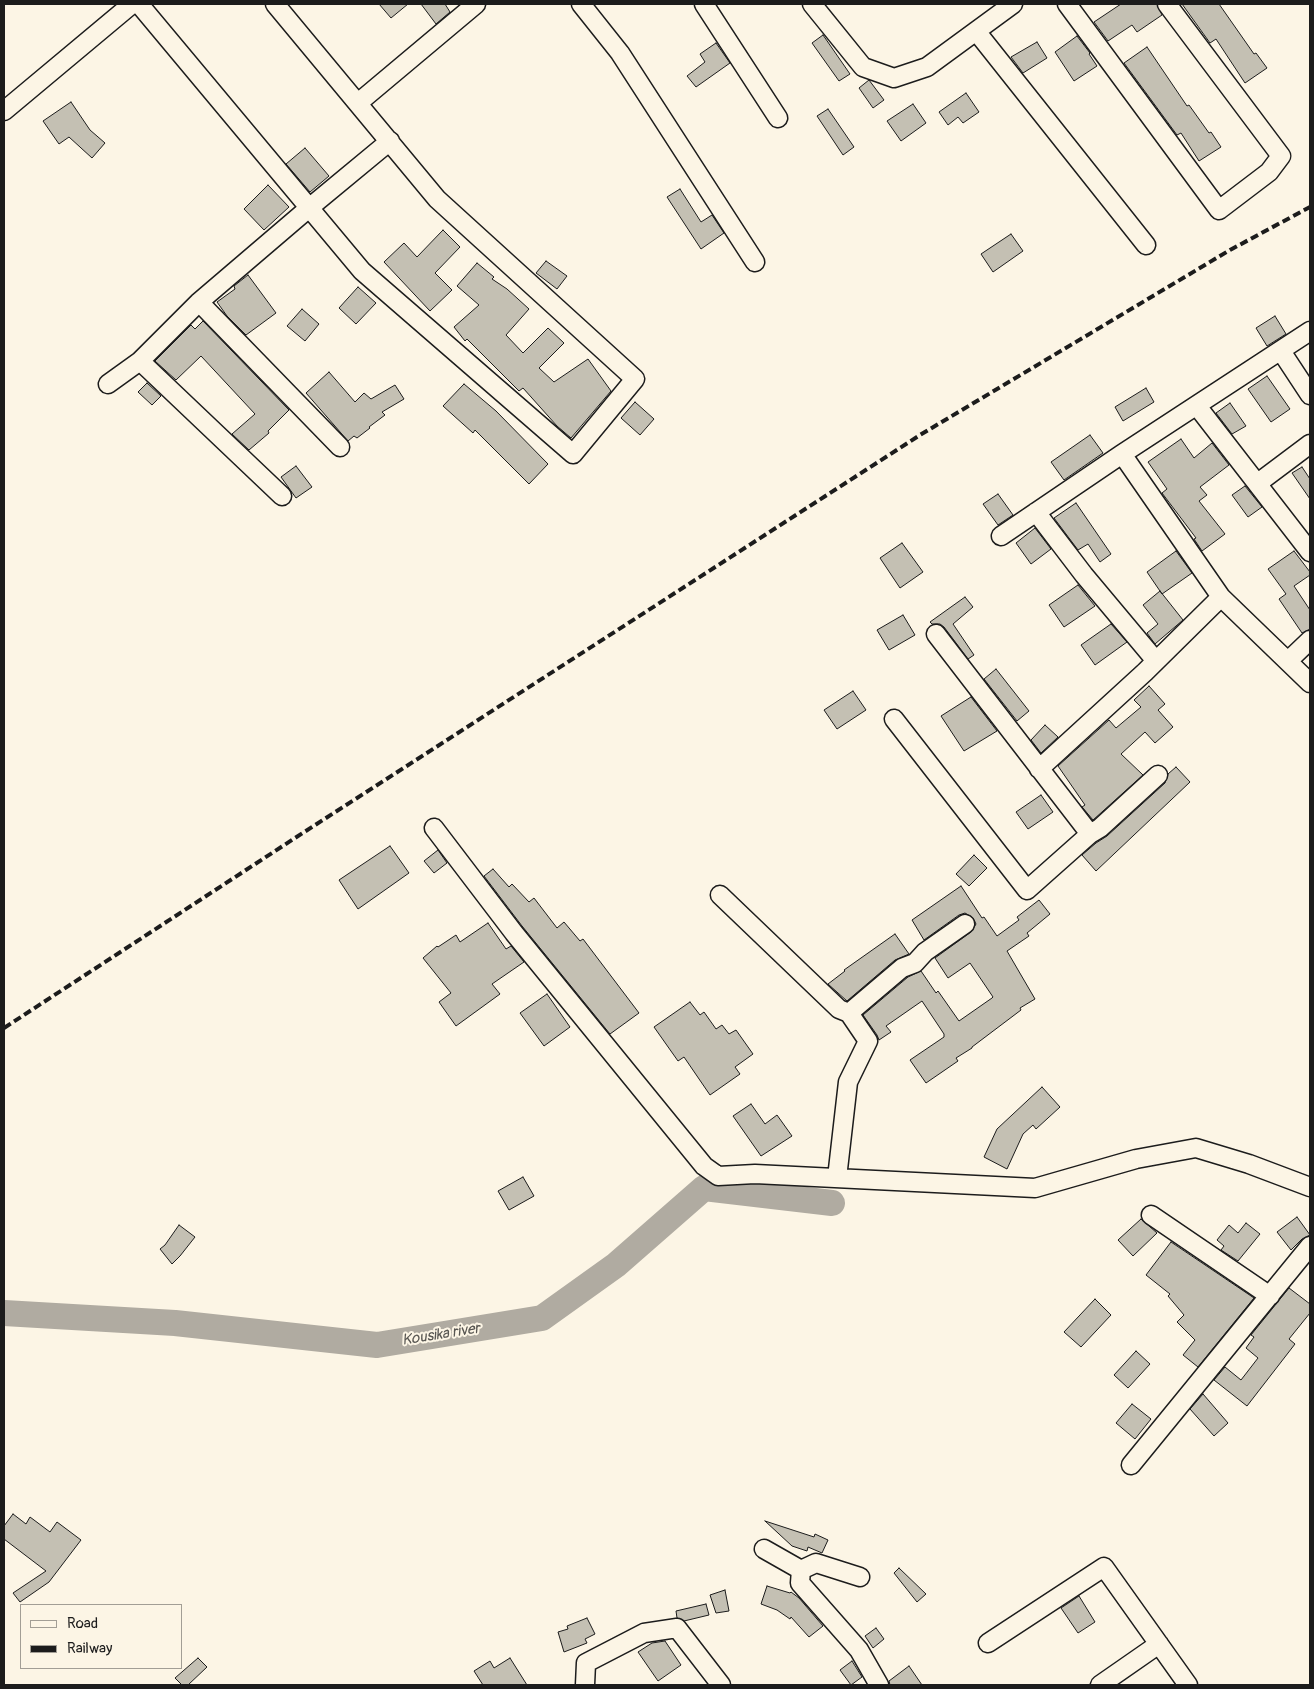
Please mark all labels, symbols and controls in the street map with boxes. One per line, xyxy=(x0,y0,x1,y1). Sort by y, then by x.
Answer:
water label: Kousika river xyxy=(401,1320,481,1350)
legend xyxy=(20,1604,182,1669)
text: Road xyxy=(67,1614,98,1633)
text: Railway xyxy=(67,1639,112,1658)

